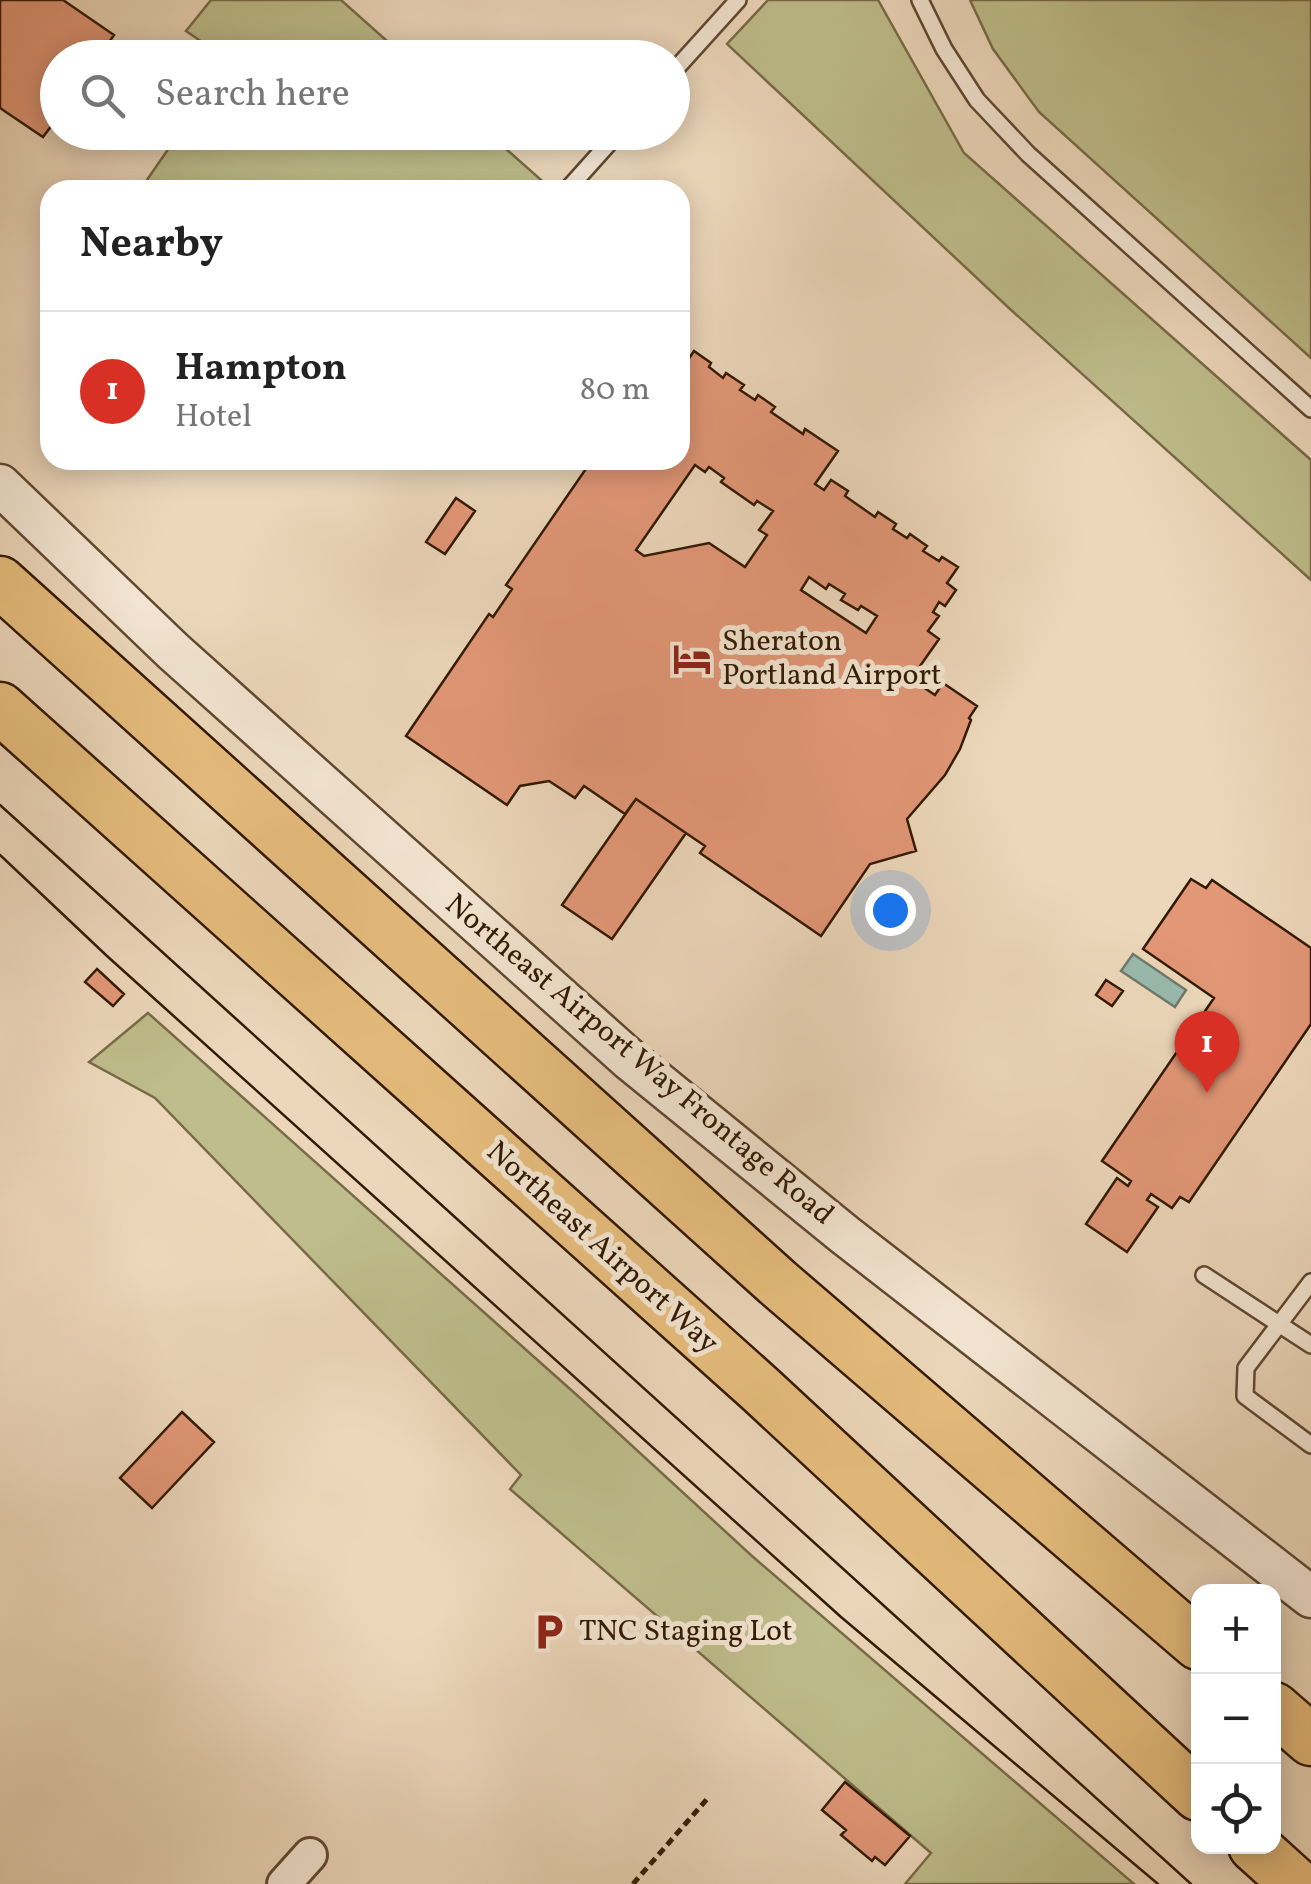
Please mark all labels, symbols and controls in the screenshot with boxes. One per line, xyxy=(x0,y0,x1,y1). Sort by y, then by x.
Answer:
search box xyxy=(40,40,690,150)
icon: search xyxy=(75,68,130,123)
text: Search here xyxy=(155,69,350,122)
text: Nearby xyxy=(80,216,223,275)
text: Hampton xyxy=(175,343,347,396)
text: 1 xyxy=(106,369,119,413)
text: 80 m xyxy=(580,369,650,413)
text: Hotel xyxy=(175,396,252,440)
place label: Sheraton Portland Airport xyxy=(722,621,942,697)
hotel icon: Sheraton Portland Airport xyxy=(671,638,713,680)
street label: Northeast Airport Way Frontage Road xyxy=(435,884,843,1236)
your location xyxy=(865,885,916,936)
pin: 1 xyxy=(1174,1010,1240,1093)
street label: Northeast Airport Way xyxy=(476,1132,728,1364)
map controls xyxy=(1191,1584,1281,1854)
button: + xyxy=(1191,1584,1281,1674)
parking icon: TNC Staging Lot xyxy=(528,1611,570,1653)
place label: TNC Staging Lot xyxy=(579,1611,793,1653)
button: − xyxy=(1191,1674,1281,1764)
button: locate xyxy=(1191,1764,1281,1854)

